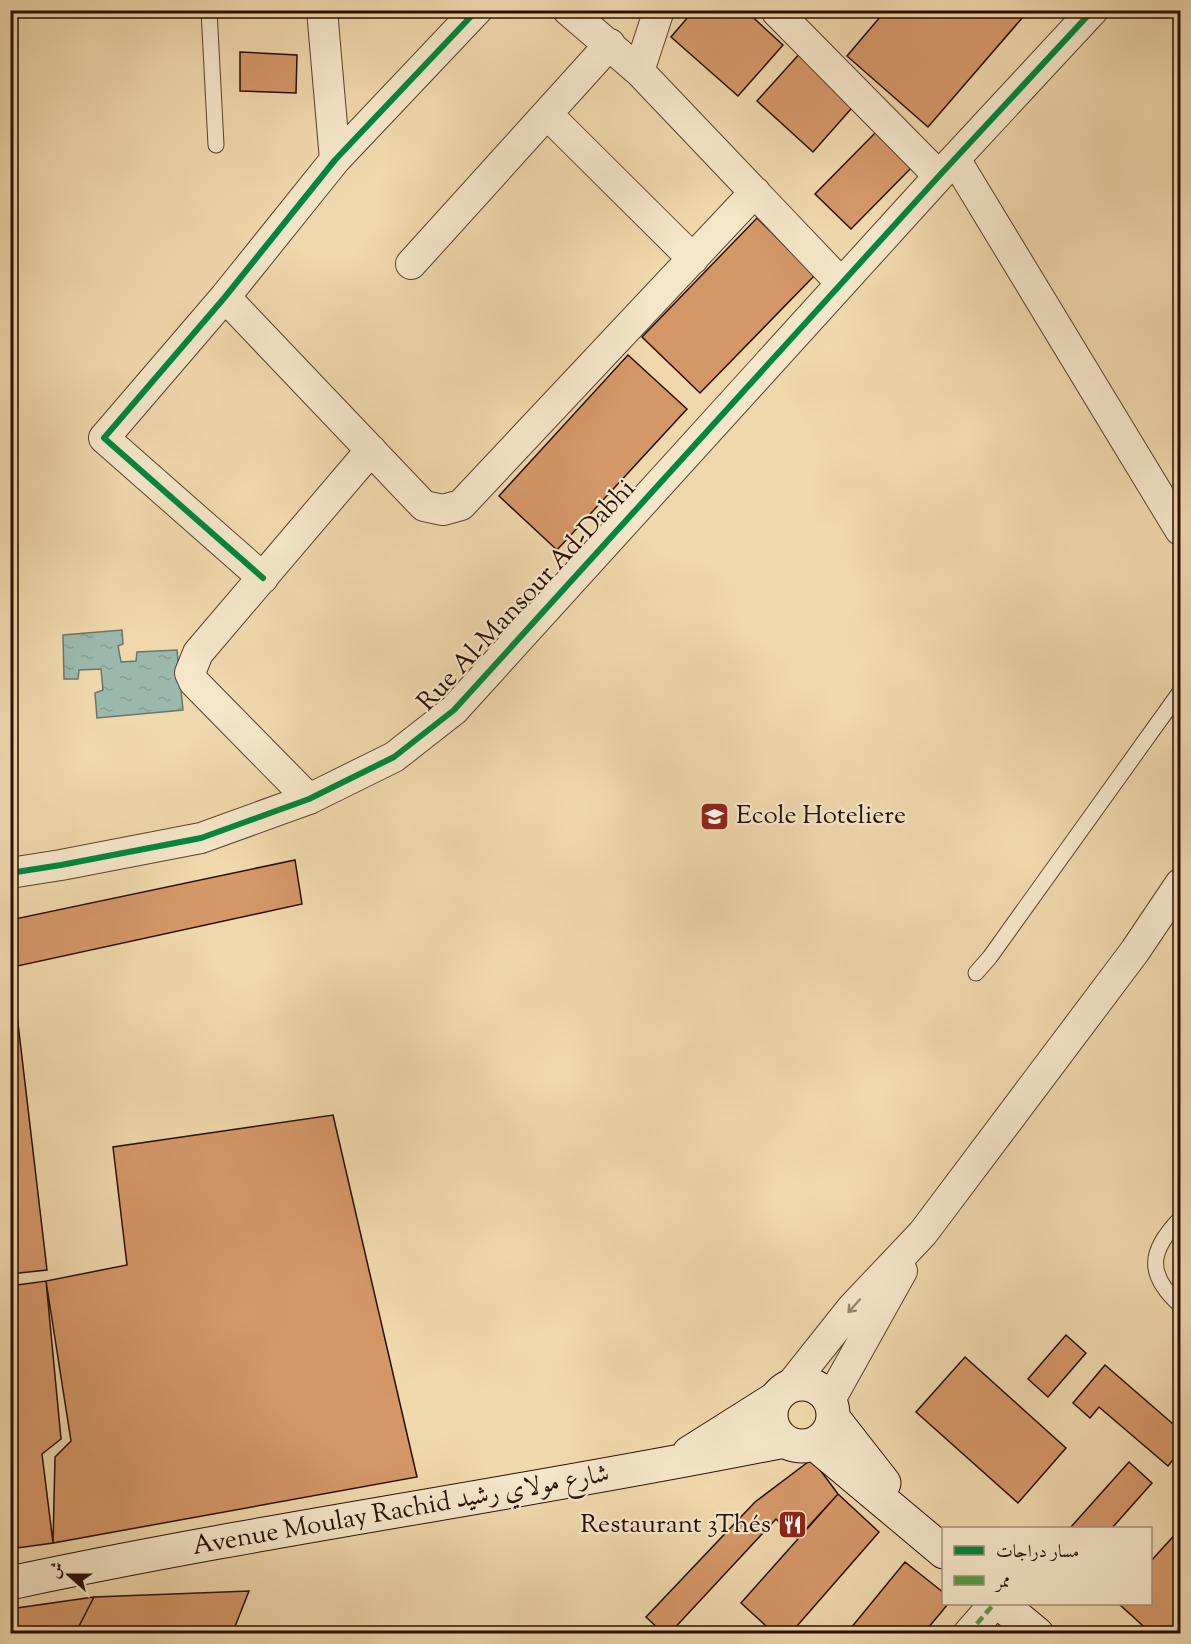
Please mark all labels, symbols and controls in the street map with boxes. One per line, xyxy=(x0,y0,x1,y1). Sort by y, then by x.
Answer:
street label: Rue Al-Mansour Ad-Dabhi xyxy=(409,472,645,720)
place label: Ecole Hoteliere xyxy=(736,798,906,835)
school or university icon: Ecole Hoteliere xyxy=(699,800,731,832)
one-way arrow xyxy=(847,1298,861,1313)
street label: Avenue Moulay Rachid شارع مولاي رشيد xyxy=(190,1456,613,1567)
place label: Restaurant 3Thés xyxy=(580,1507,771,1544)
restaurant icon: Restaurant 3Thés xyxy=(776,1509,808,1541)
legend xyxy=(942,1527,1152,1605)
text: مسار دراجات xyxy=(996,1540,1079,1566)
north arrow xyxy=(39,1545,99,1605)
text: ش xyxy=(44,1559,71,1582)
text: ممر xyxy=(994,1570,1010,1596)

